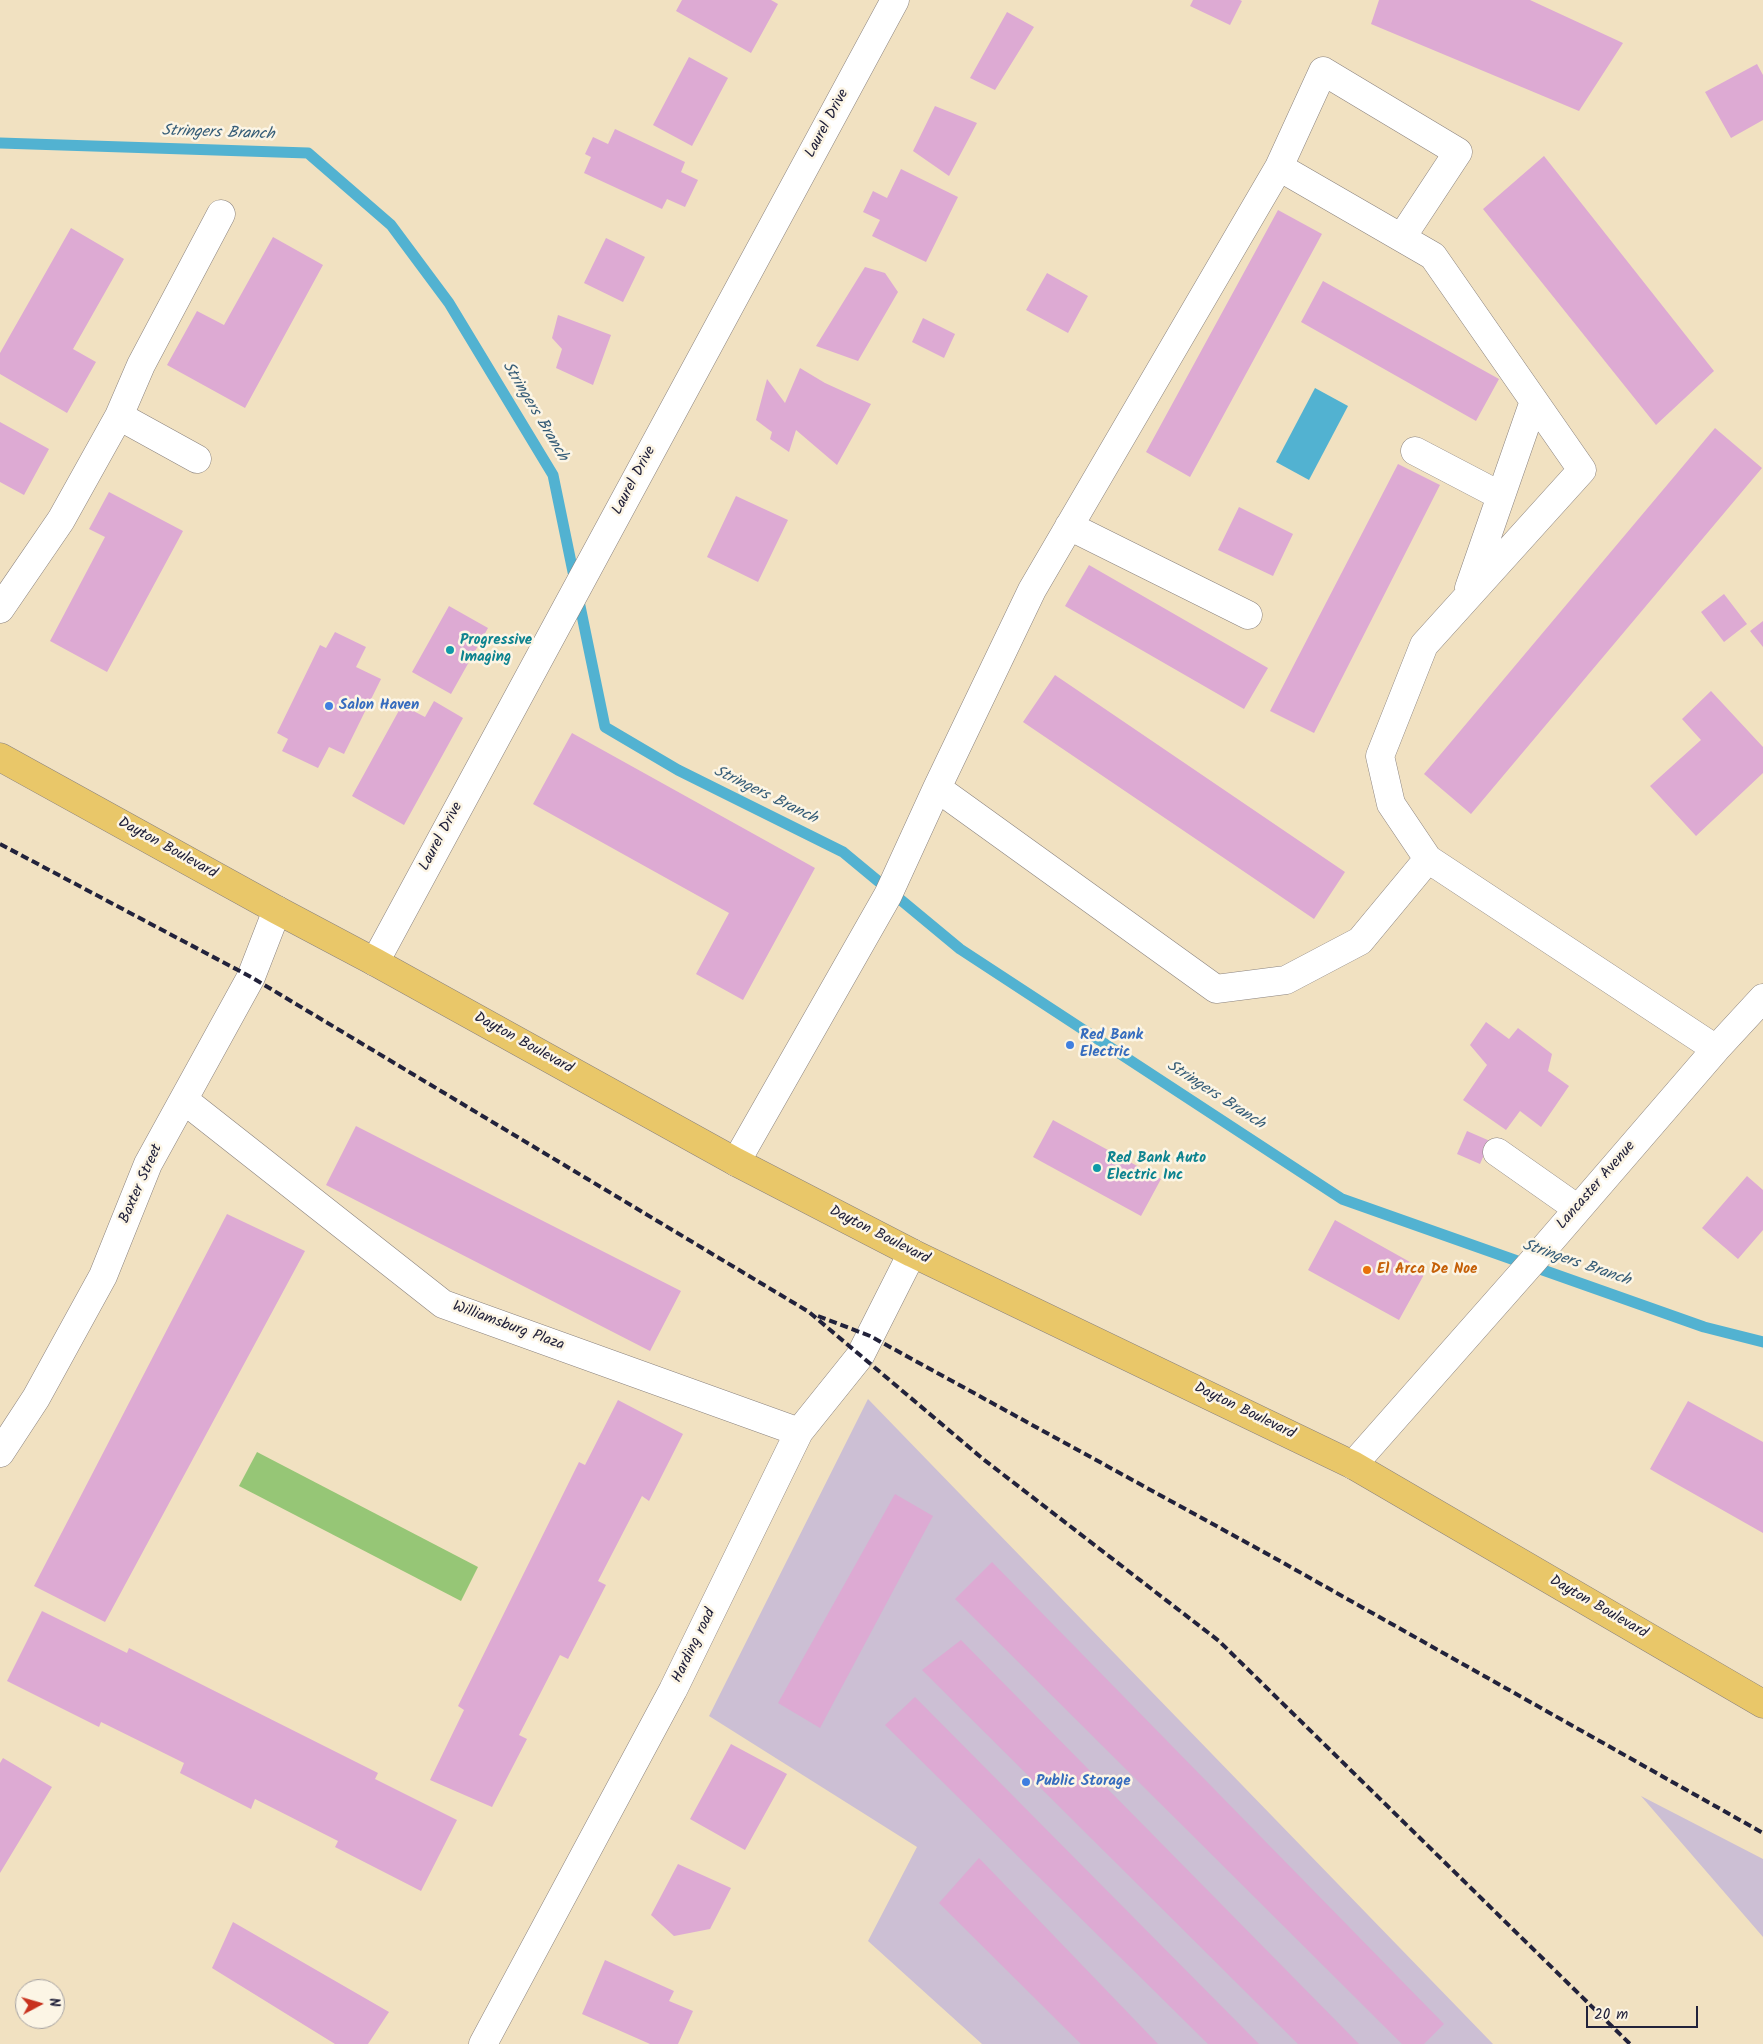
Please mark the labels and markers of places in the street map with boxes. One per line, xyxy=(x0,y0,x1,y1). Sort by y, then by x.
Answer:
place label: Progressive Imaging xyxy=(460,632,532,667)
marker: Progressive Imaging xyxy=(444,644,456,656)
place label: Salon Haven xyxy=(339,697,419,715)
marker: Salon Haven xyxy=(323,700,335,712)
place label: Red Bank Electric xyxy=(1080,1027,1143,1062)
marker: Red Bank Electric xyxy=(1064,1039,1076,1051)
place label: Red Bank Auto Electric Inc xyxy=(1107,1150,1206,1185)
marker: Red Bank Auto Electric Inc xyxy=(1091,1162,1103,1174)
place label: El Arca De Noe xyxy=(1377,1261,1477,1279)
marker: El Arca De Noe xyxy=(1361,1264,1373,1276)
place label: Public Storage xyxy=(1036,1773,1131,1791)
marker: Public Storage xyxy=(1020,1776,1032,1788)

